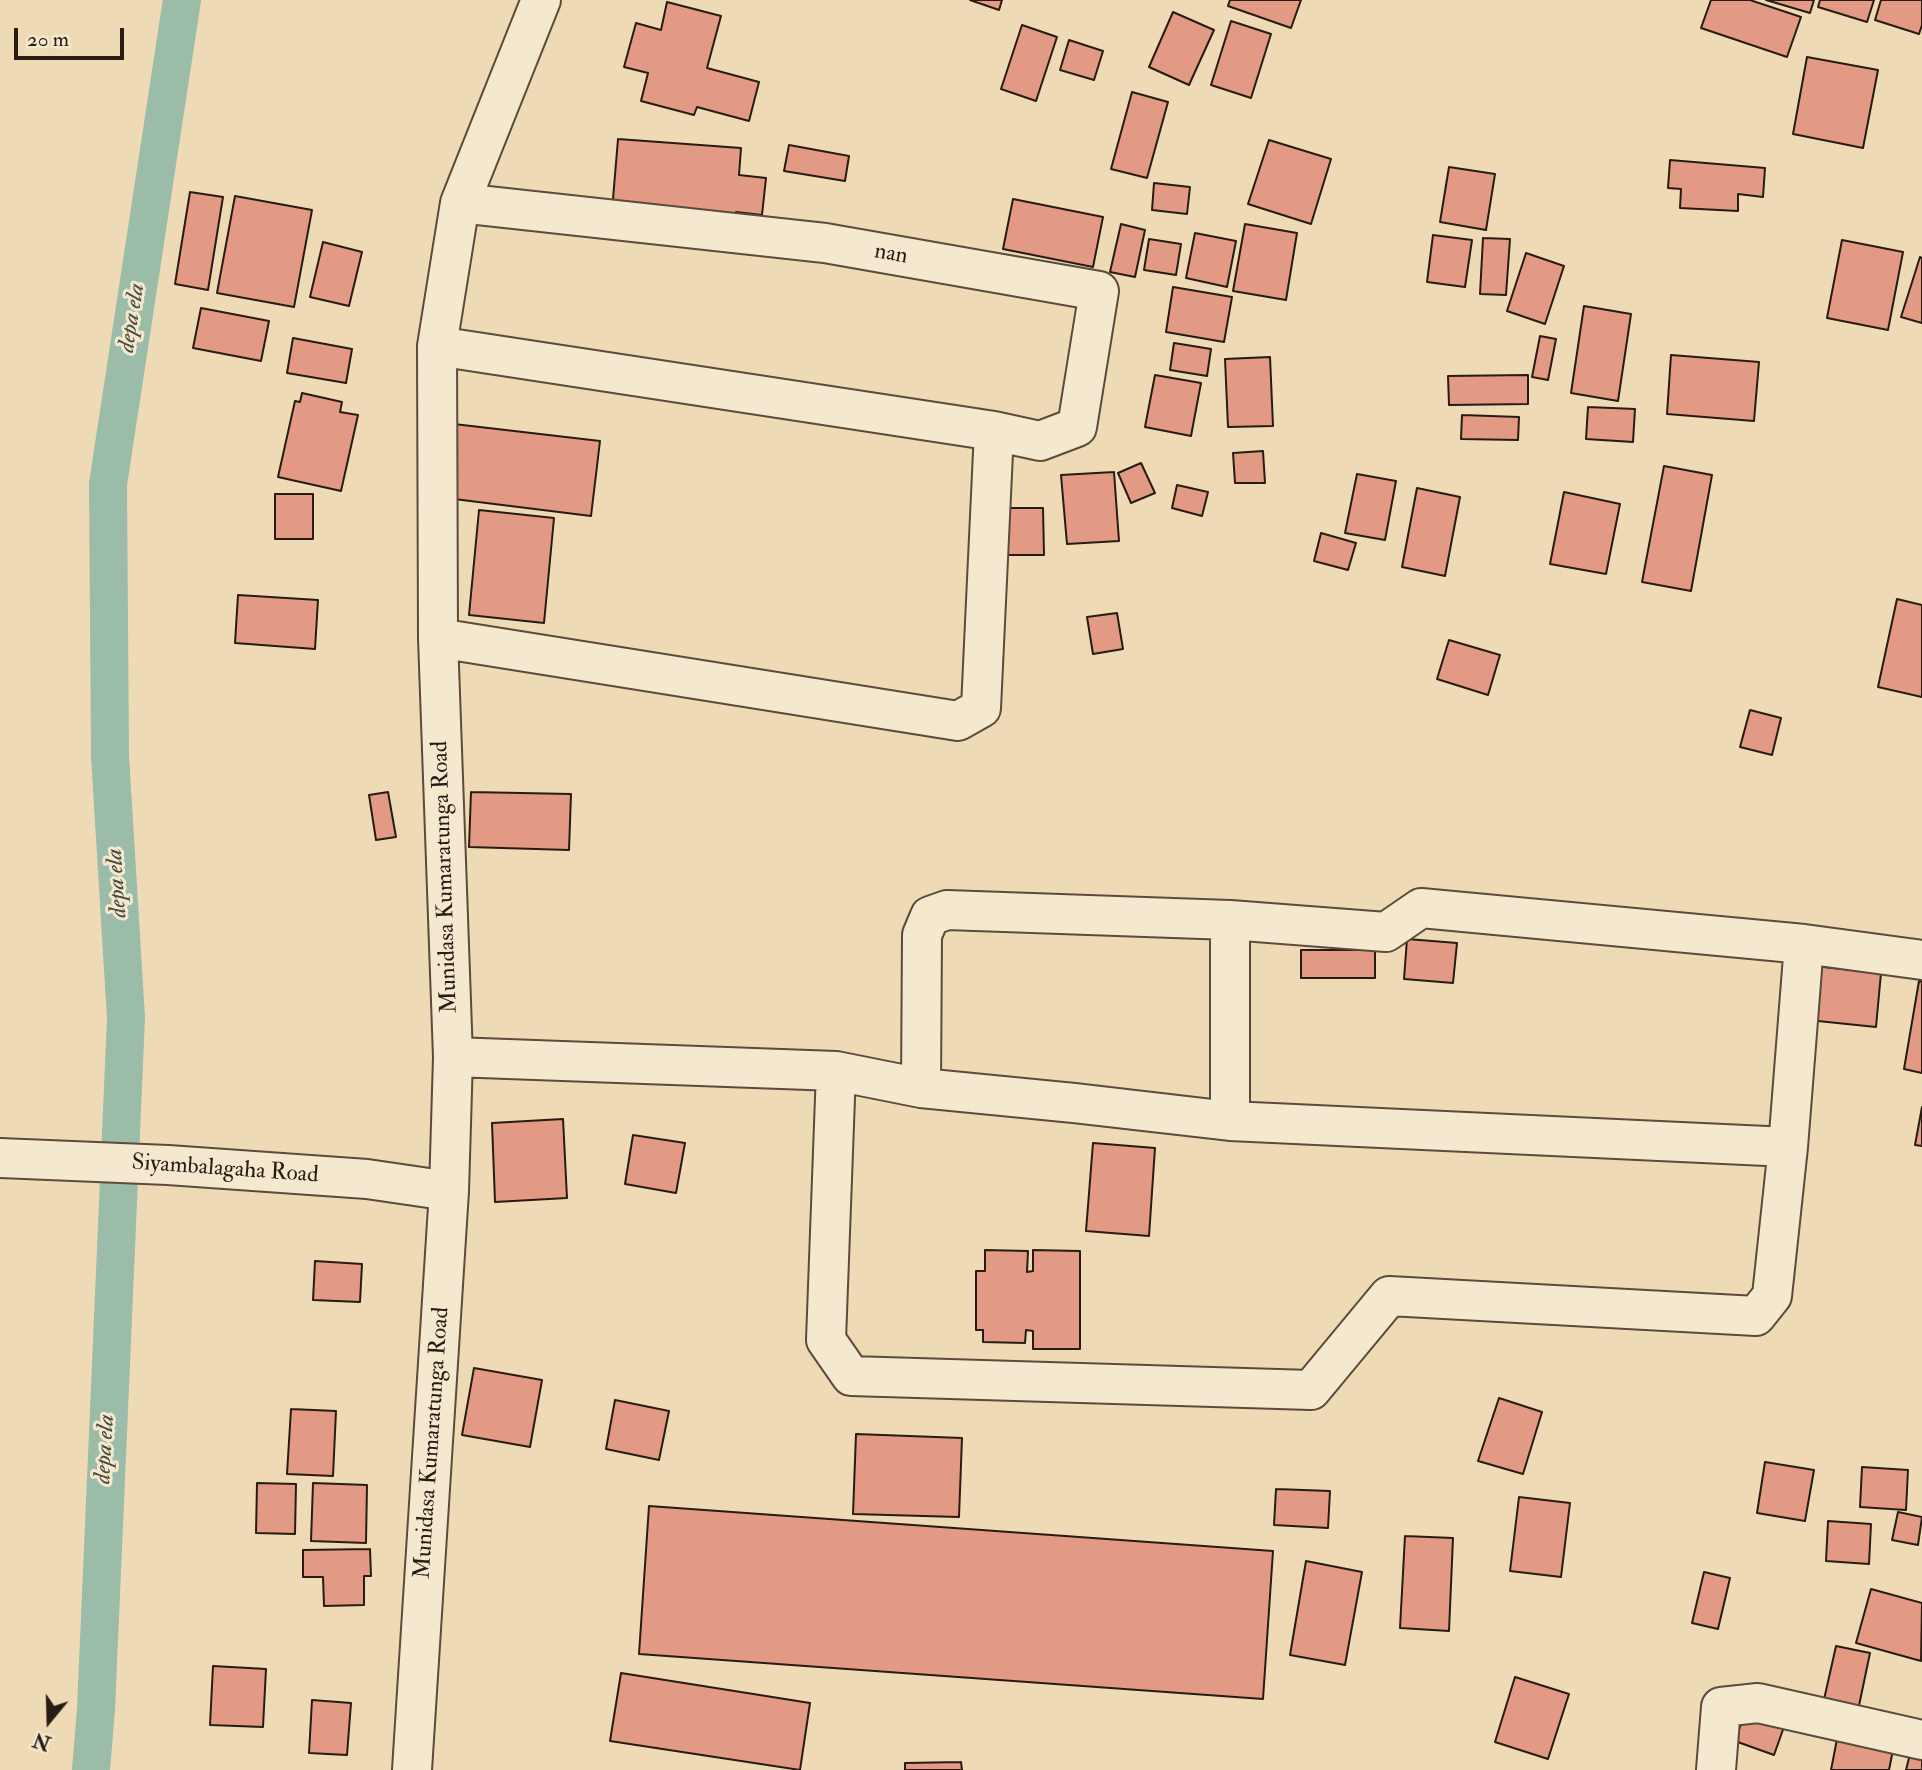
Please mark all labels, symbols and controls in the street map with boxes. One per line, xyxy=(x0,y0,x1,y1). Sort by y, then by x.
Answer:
scale bar xyxy=(18,14,128,58)
text: 20 m xyxy=(27,26,69,53)
street label: nan xyxy=(872,239,910,271)
water label: depa ela xyxy=(113,282,153,354)
street label: Munidasa Kumaratunga Road xyxy=(427,740,465,1014)
water label: depa ela xyxy=(101,847,135,919)
street label: Siyambalagaha Road xyxy=(131,1150,319,1190)
street label: Munidasa Kumaratunga Road xyxy=(410,1306,456,1580)
water label: depa ela xyxy=(90,1414,122,1484)
north arrow xyxy=(14,1686,84,1756)
text: N xyxy=(30,1727,54,1755)

